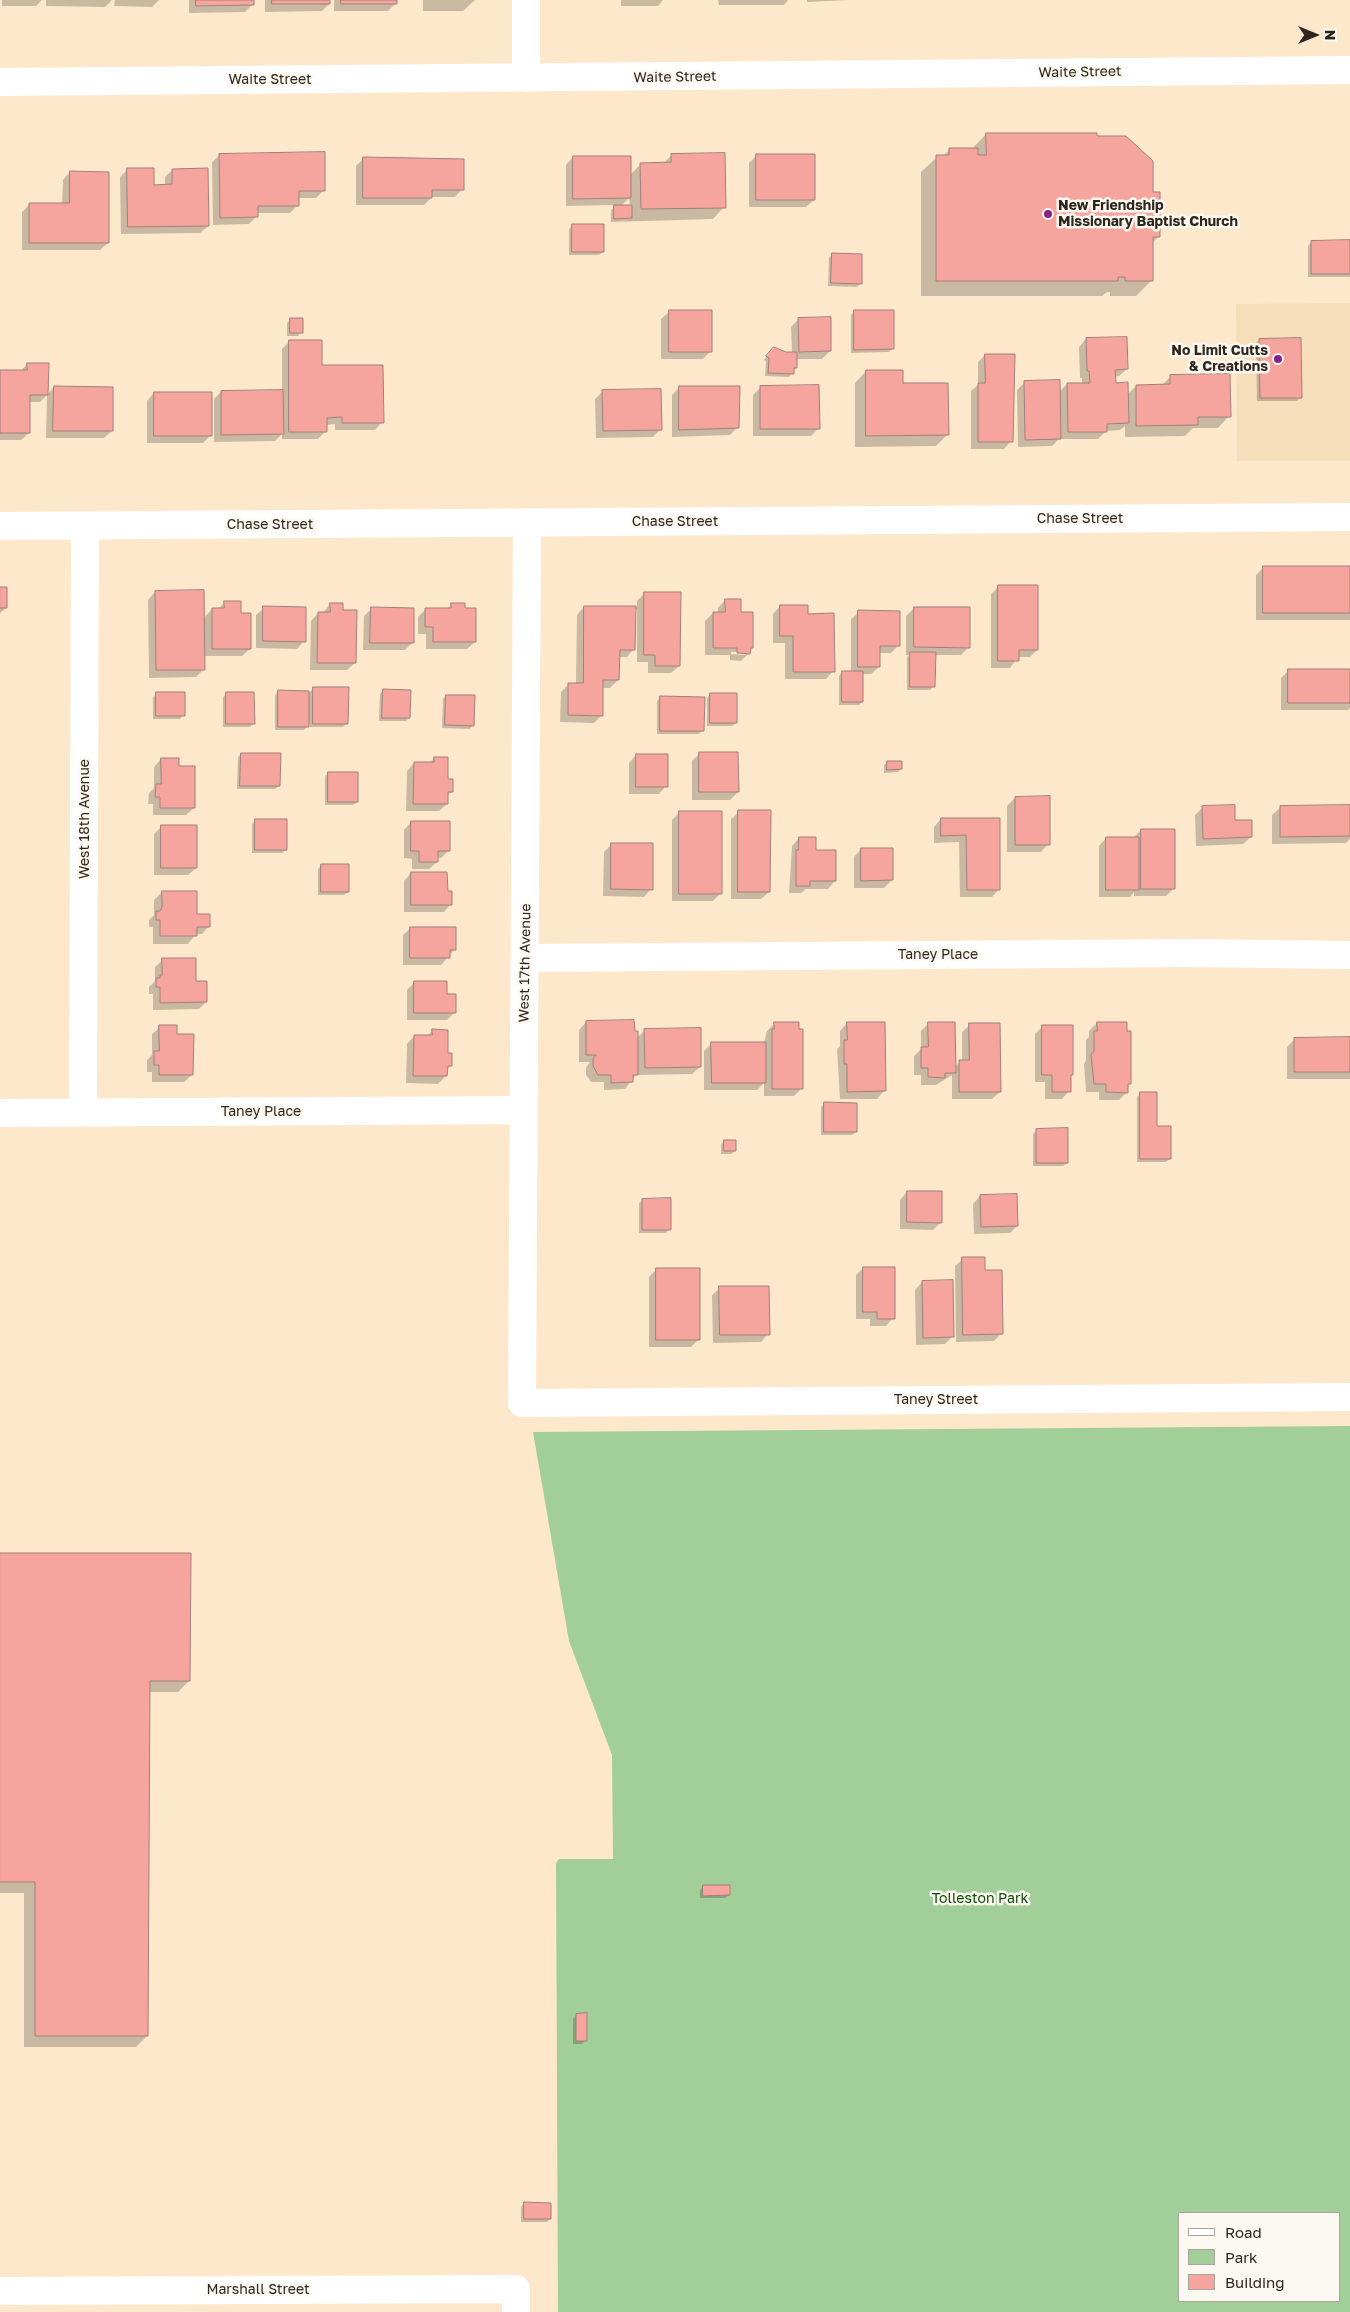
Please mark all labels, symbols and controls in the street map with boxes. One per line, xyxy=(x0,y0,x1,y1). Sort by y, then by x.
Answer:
north arrow xyxy=(1290,10,1340,60)
text: N xyxy=(1322,30,1339,40)
street label: Waite Street xyxy=(1038,63,1122,81)
street label: Waite Street xyxy=(633,68,717,86)
street label: Waite Street xyxy=(228,72,312,88)
place label: New Friendship Missionary Baptist Church xyxy=(1058,198,1238,230)
marker: New Friendship Missionary Baptist Church xyxy=(1042,208,1054,220)
place label: No Limit Cutts & Creations xyxy=(1171,343,1268,376)
marker: No Limit Cutts & Creations xyxy=(1272,353,1284,365)
street label: Chase Street xyxy=(1037,511,1123,527)
street label: Chase Street xyxy=(632,514,718,530)
street label: Chase Street xyxy=(227,517,313,533)
street label: West 18th Avenue xyxy=(77,759,93,879)
street label: West 17th Avenue xyxy=(516,903,534,1023)
street label: Taney Place xyxy=(898,947,978,963)
street label: Taney Place xyxy=(221,1104,301,1120)
street label: Taney Street xyxy=(894,1392,978,1408)
park label: Tolleston Park xyxy=(932,1891,1028,1907)
legend xyxy=(1178,2212,1340,2302)
text: Road xyxy=(1225,2223,1262,2241)
text: Park xyxy=(1225,2248,1257,2266)
text: Building xyxy=(1225,2273,1285,2291)
street label: Marshall Street xyxy=(206,2282,310,2298)

